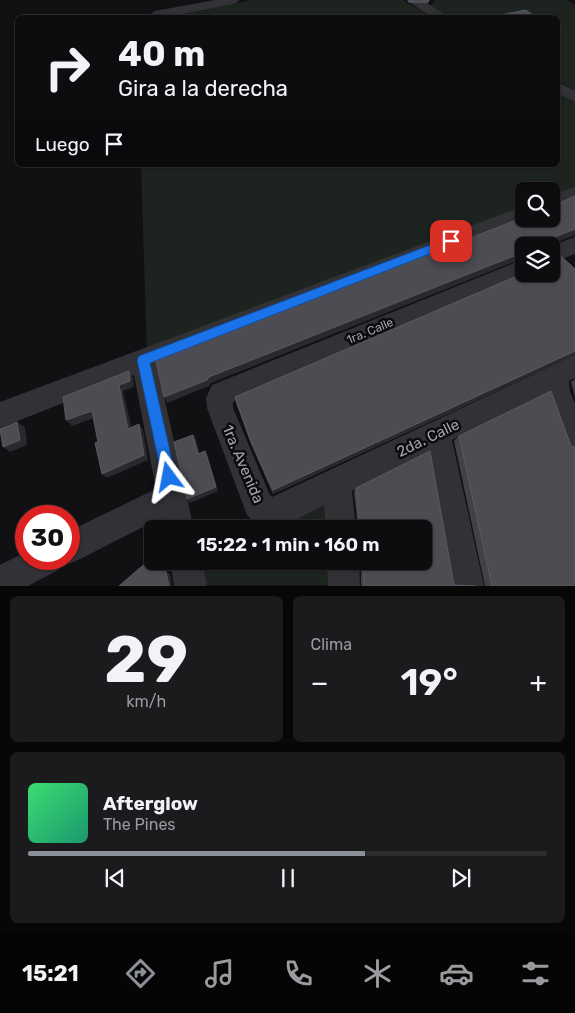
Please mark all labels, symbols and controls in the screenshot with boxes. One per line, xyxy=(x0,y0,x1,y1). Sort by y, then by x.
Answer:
text: 40 m xyxy=(118,33,205,75)
icon: right xyxy=(35,35,100,100)
text: Gira a la derecha xyxy=(118,75,288,102)
icon: arrive xyxy=(100,130,128,158)
text: Luego xyxy=(35,133,90,156)
map controls xyxy=(515,182,560,282)
button: search xyxy=(515,182,560,227)
pin xyxy=(430,220,472,262)
icon: arrive xyxy=(437,227,465,255)
button: layers xyxy=(515,237,560,282)
street label: 1ra. Calle xyxy=(345,315,396,347)
street label: 2da. Calle xyxy=(394,415,462,461)
street label: 1ra. Avenida xyxy=(218,422,268,506)
position arrow xyxy=(142,450,194,502)
speed limit sign: 30 xyxy=(15,505,80,570)
text: 15:22 · 1 min · 160 m xyxy=(196,533,380,556)
text: 29 xyxy=(104,621,188,698)
text: Clima xyxy=(311,635,352,654)
text: 19° xyxy=(400,659,458,705)
text: − xyxy=(311,666,329,699)
text: + xyxy=(530,666,547,699)
text: km/h xyxy=(126,692,166,711)
text: Afterglow xyxy=(103,792,198,815)
text: The Pines xyxy=(103,815,176,834)
icon: previous xyxy=(101,864,129,892)
icon: pause xyxy=(274,864,302,892)
icon: next xyxy=(447,864,475,892)
icon: directions xyxy=(123,956,158,991)
icon: music xyxy=(202,956,237,991)
icon: phone xyxy=(281,956,316,991)
icon: climate xyxy=(360,956,395,991)
icon: car xyxy=(439,956,474,991)
icon: filters xyxy=(518,956,553,991)
text: 15:21 xyxy=(22,960,79,987)

